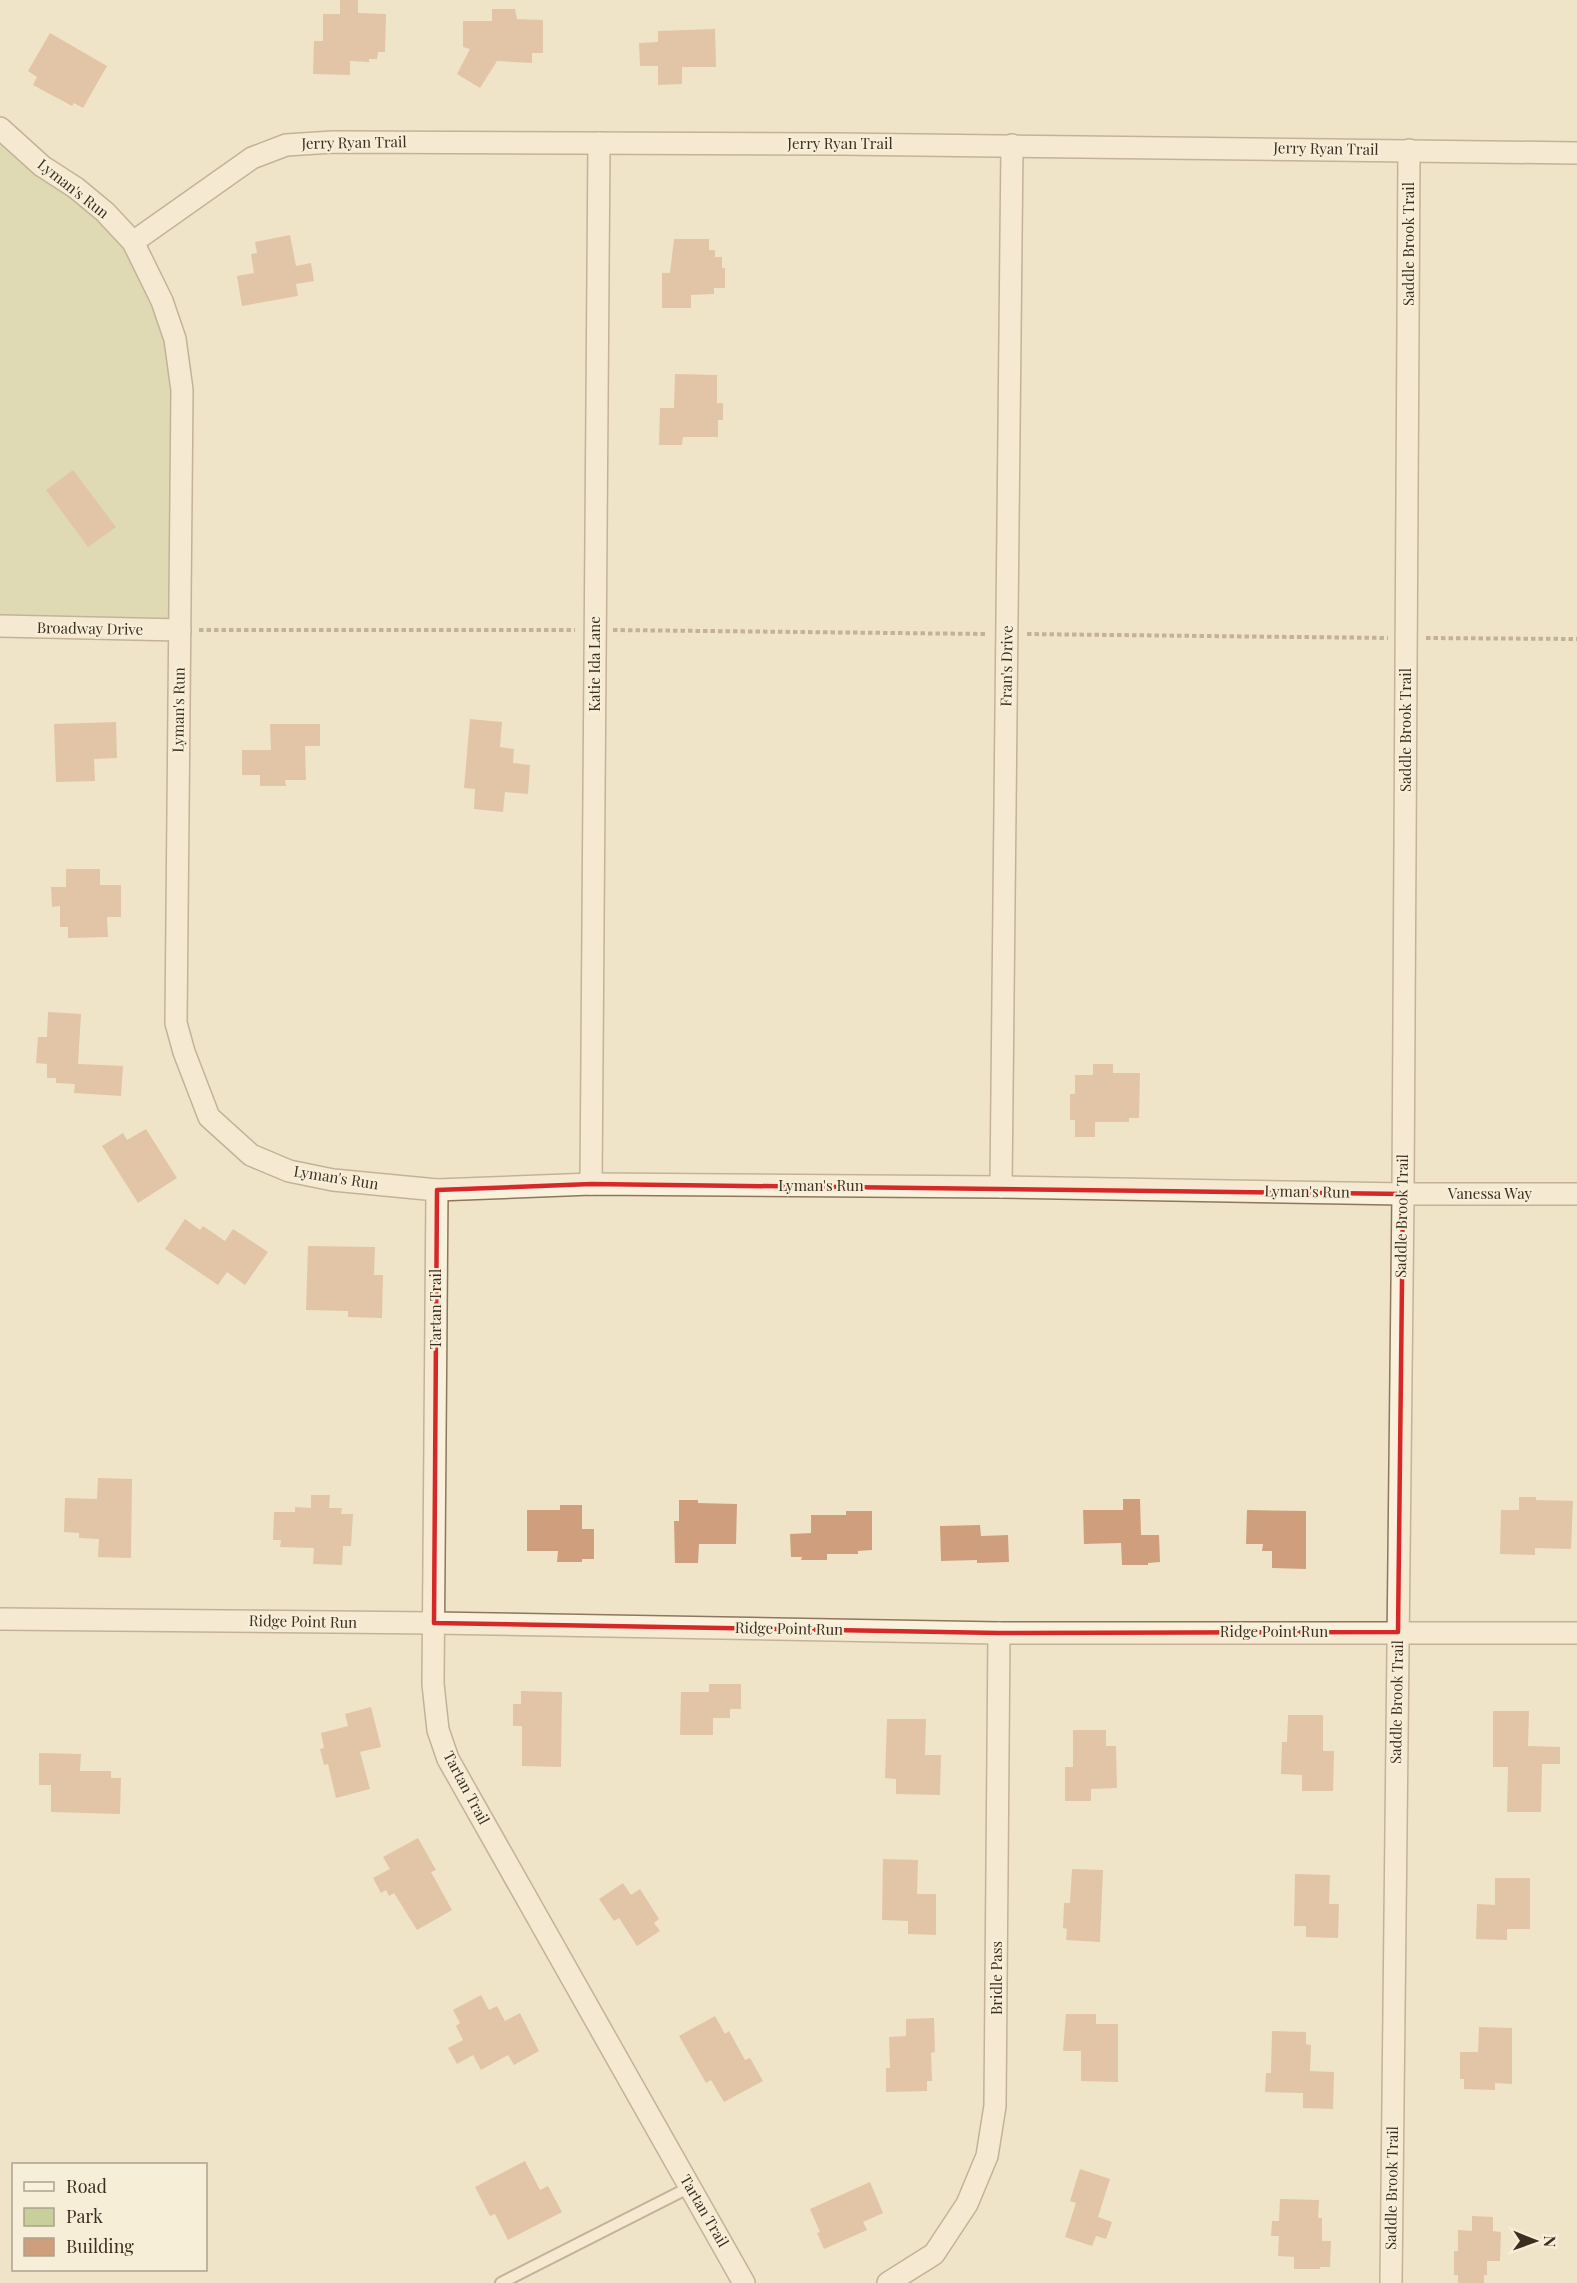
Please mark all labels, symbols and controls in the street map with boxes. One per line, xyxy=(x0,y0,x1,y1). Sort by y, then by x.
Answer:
street label: Jerry Ryan Trail xyxy=(300,131,407,153)
street label: Jerry Ryan Trail xyxy=(786,133,893,153)
street label: Jerry Ryan Trail xyxy=(1272,137,1379,159)
street label: Lyman's Run xyxy=(34,154,114,222)
street label: Saddle Brook Trail xyxy=(1398,182,1418,306)
street label: Katie Ida Lane xyxy=(584,616,604,712)
street label: Broadway Drive xyxy=(37,617,143,639)
street label: Fran's Drive xyxy=(995,625,1017,707)
street label: Lyman's Run xyxy=(167,667,189,753)
street label: Saddle Brook Trail xyxy=(1395,668,1415,792)
street label: Saddle Brook Trail xyxy=(1390,1154,1412,1278)
street label: Lyman's Run xyxy=(292,1160,380,1194)
street label: Lyman's Run xyxy=(778,1175,864,1195)
street label: Lyman's Run xyxy=(1264,1180,1350,1202)
street label: Vanessa Way xyxy=(1447,1183,1533,1203)
street label: Tartan Trail xyxy=(425,1269,445,1349)
street label: Ridge Point Run xyxy=(249,1610,357,1632)
street label: Ridge Point Run xyxy=(735,1617,843,1639)
street label: Ridge Point Run xyxy=(1220,1621,1328,1641)
street label: Saddle Brook Trail xyxy=(1385,1640,1407,1764)
street label: Tartan Trail xyxy=(439,1747,495,1828)
street label: Bridle Pass xyxy=(986,1941,1006,2015)
street label: Saddle Brook Trail xyxy=(1380,2126,1402,2250)
legend xyxy=(12,2163,207,2271)
street label: Tartan Trail xyxy=(676,2171,734,2250)
text: Road xyxy=(66,2174,107,2198)
text: Park xyxy=(66,2204,103,2228)
north arrow xyxy=(1505,2211,1565,2271)
text: Building xyxy=(66,2234,134,2258)
text: N xyxy=(1540,2235,1561,2248)

